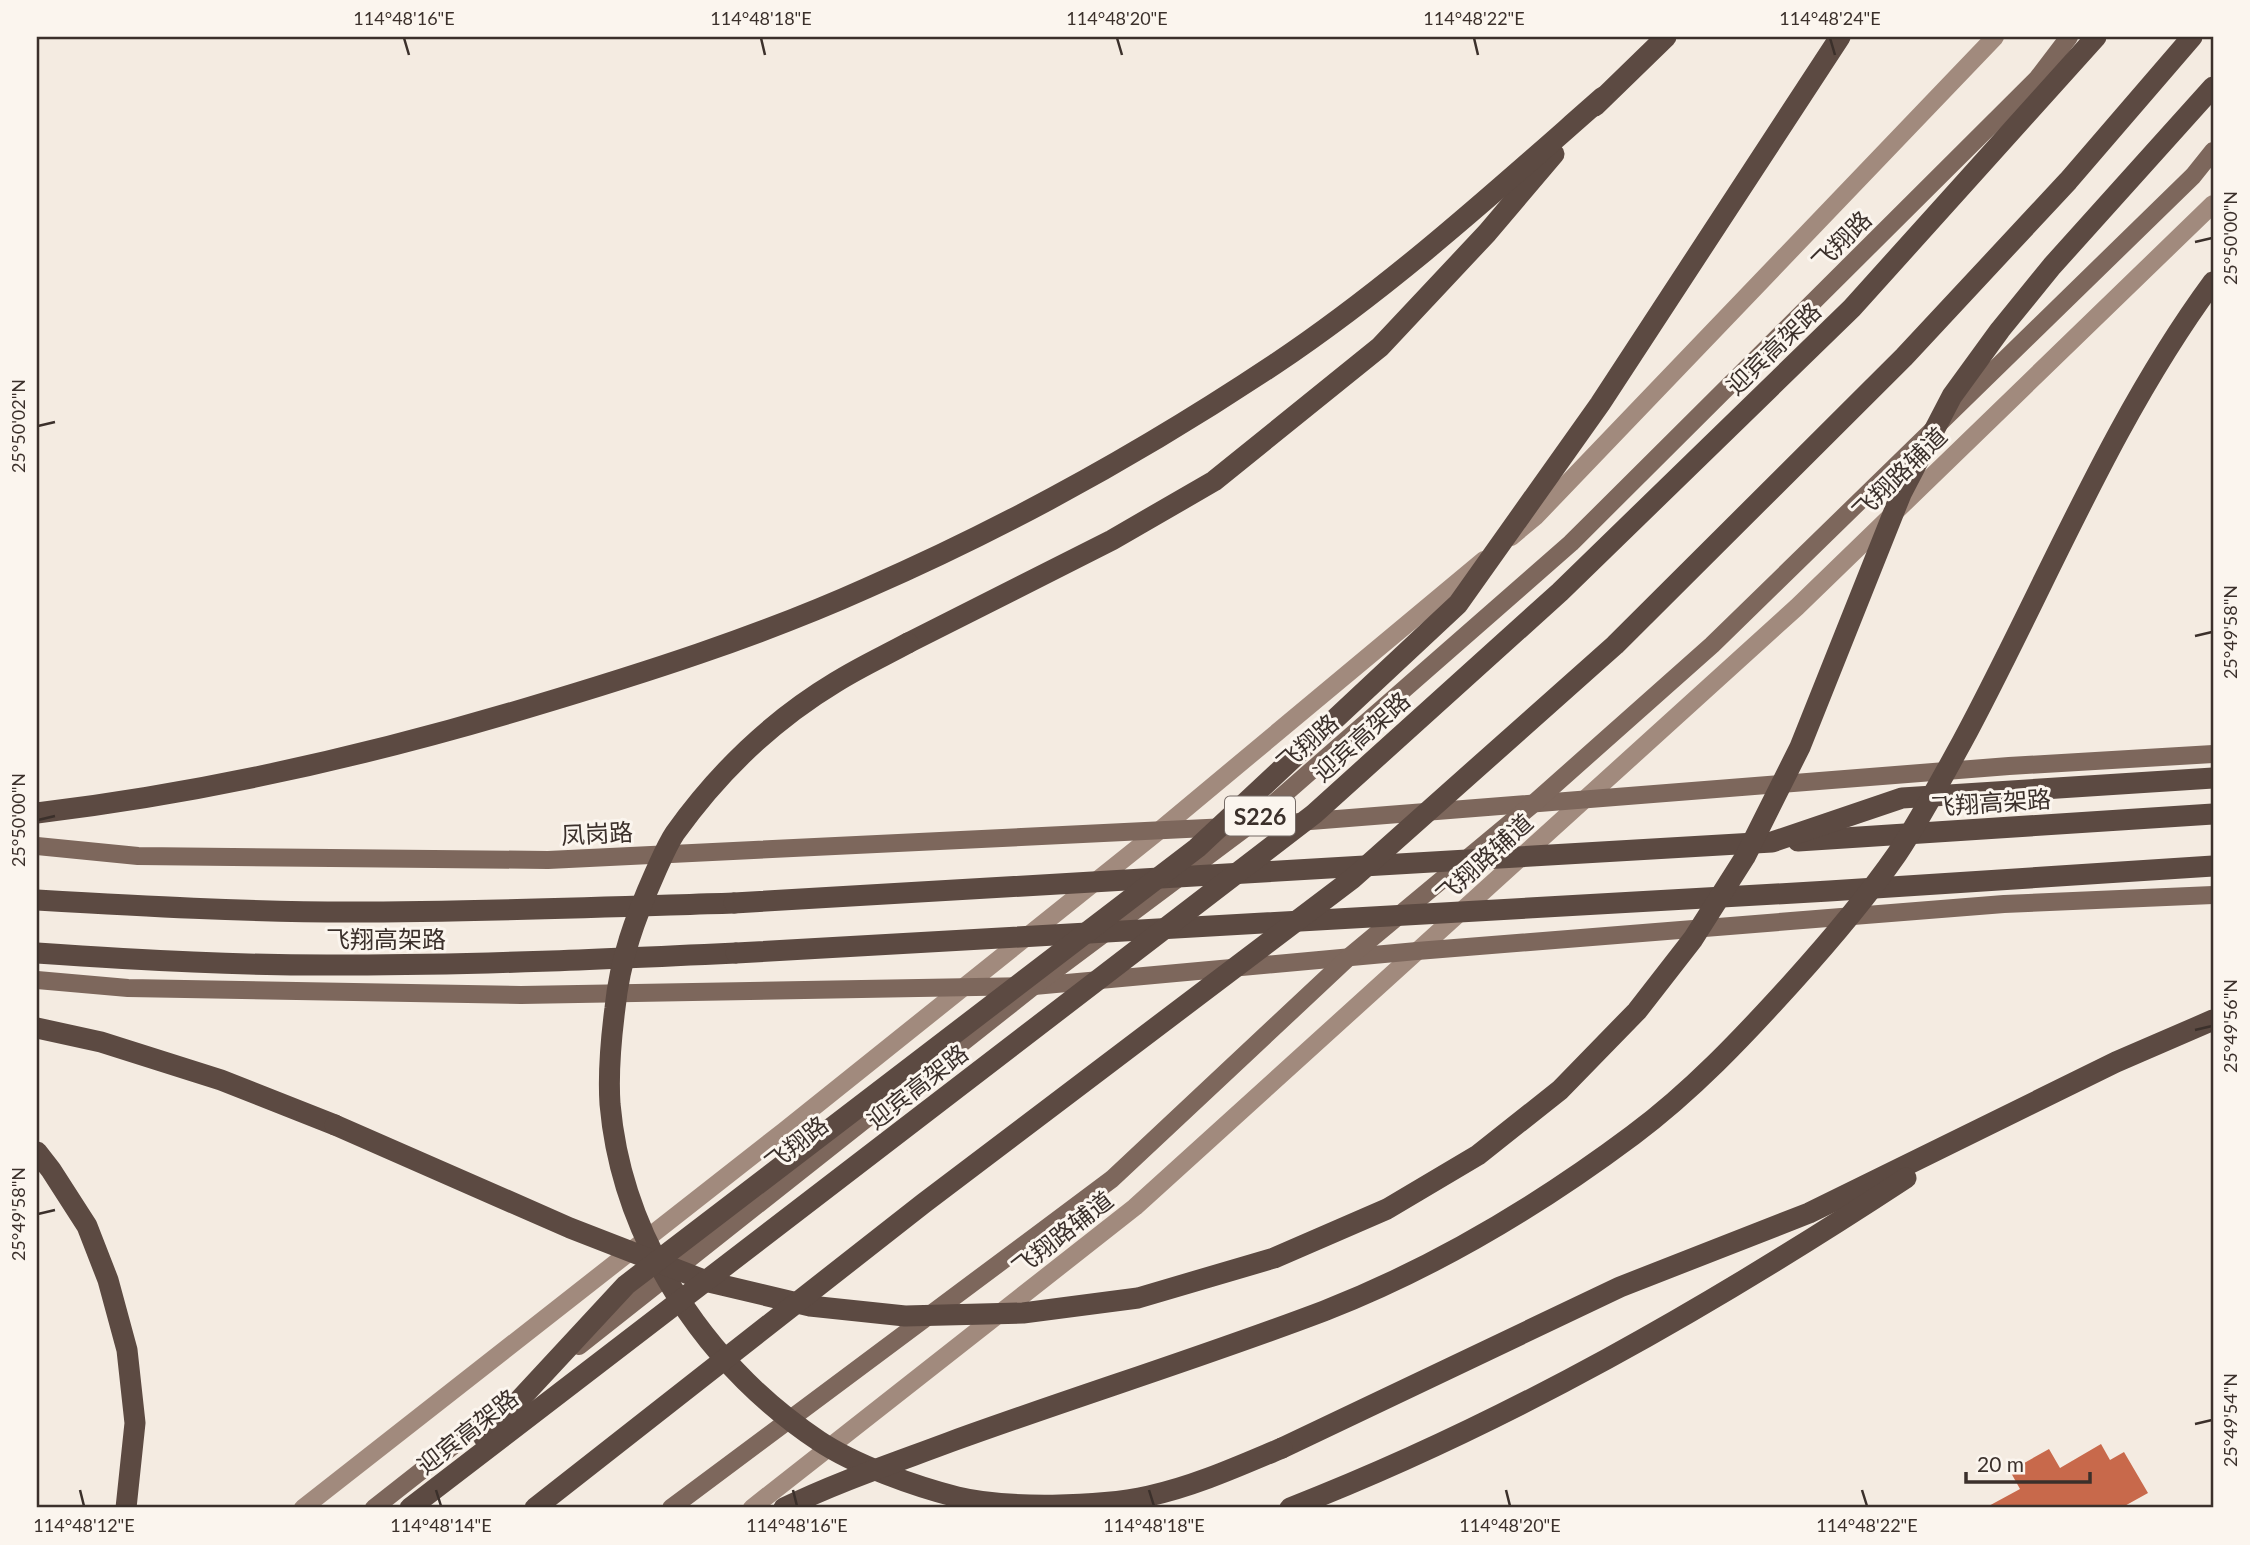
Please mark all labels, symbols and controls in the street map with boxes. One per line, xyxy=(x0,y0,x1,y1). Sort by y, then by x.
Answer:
text: 114°48'16"E xyxy=(353,7,455,29)
text: 114°48'18"E xyxy=(710,7,812,29)
text: 114°48'20"E xyxy=(1066,7,1168,29)
text: 114°48'22"E xyxy=(1423,7,1525,29)
text: 114°48'24"E xyxy=(1779,7,1881,29)
text: 25°50'00"N xyxy=(2219,191,2241,285)
street label: 飞翔路 xyxy=(1805,204,1877,276)
street label: 迎宾高架路 xyxy=(1720,296,1826,400)
text: 25°50'02"N xyxy=(7,379,29,473)
street label: 飞翔路辅道 xyxy=(1846,421,1952,525)
text: 25°49'58"N xyxy=(2219,585,2241,679)
street label: 迎宾高架路 xyxy=(1307,685,1415,787)
street label: 飞翔路 xyxy=(1270,707,1344,777)
text: 25°50'00"N xyxy=(7,773,29,867)
street label: 飞翔高架路 xyxy=(1930,783,2052,821)
road number: S226 xyxy=(1225,796,1295,836)
street label: 飞翔路辅道 xyxy=(1430,807,1538,909)
street label: 凤岗路 xyxy=(560,817,634,849)
street label: 飞翔高架路 xyxy=(326,924,446,953)
text: 25°49'56"N xyxy=(2219,979,2241,1073)
street label: 迎宾高架路 xyxy=(861,1038,973,1134)
street label: 飞翔路 xyxy=(759,1109,833,1177)
text: 25°49'58"N xyxy=(7,1167,29,1261)
street label: 飞翔路辅道 xyxy=(1006,1185,1118,1281)
text: 25°49'54"N xyxy=(2219,1373,2241,1467)
street label: 迎宾高架路 xyxy=(411,1383,523,1479)
scale bar xyxy=(1966,1440,2091,1484)
text: 20 m xyxy=(1977,1451,2024,1476)
text: 114°48'12"E xyxy=(33,1514,135,1536)
text: 114°48'14"E xyxy=(390,1514,492,1536)
text: 114°48'16"E xyxy=(746,1514,848,1536)
text: 114°48'18"E xyxy=(1103,1514,1205,1536)
text: 114°48'20"E xyxy=(1459,1514,1561,1536)
text: 114°48'22"E xyxy=(1816,1514,1918,1536)

